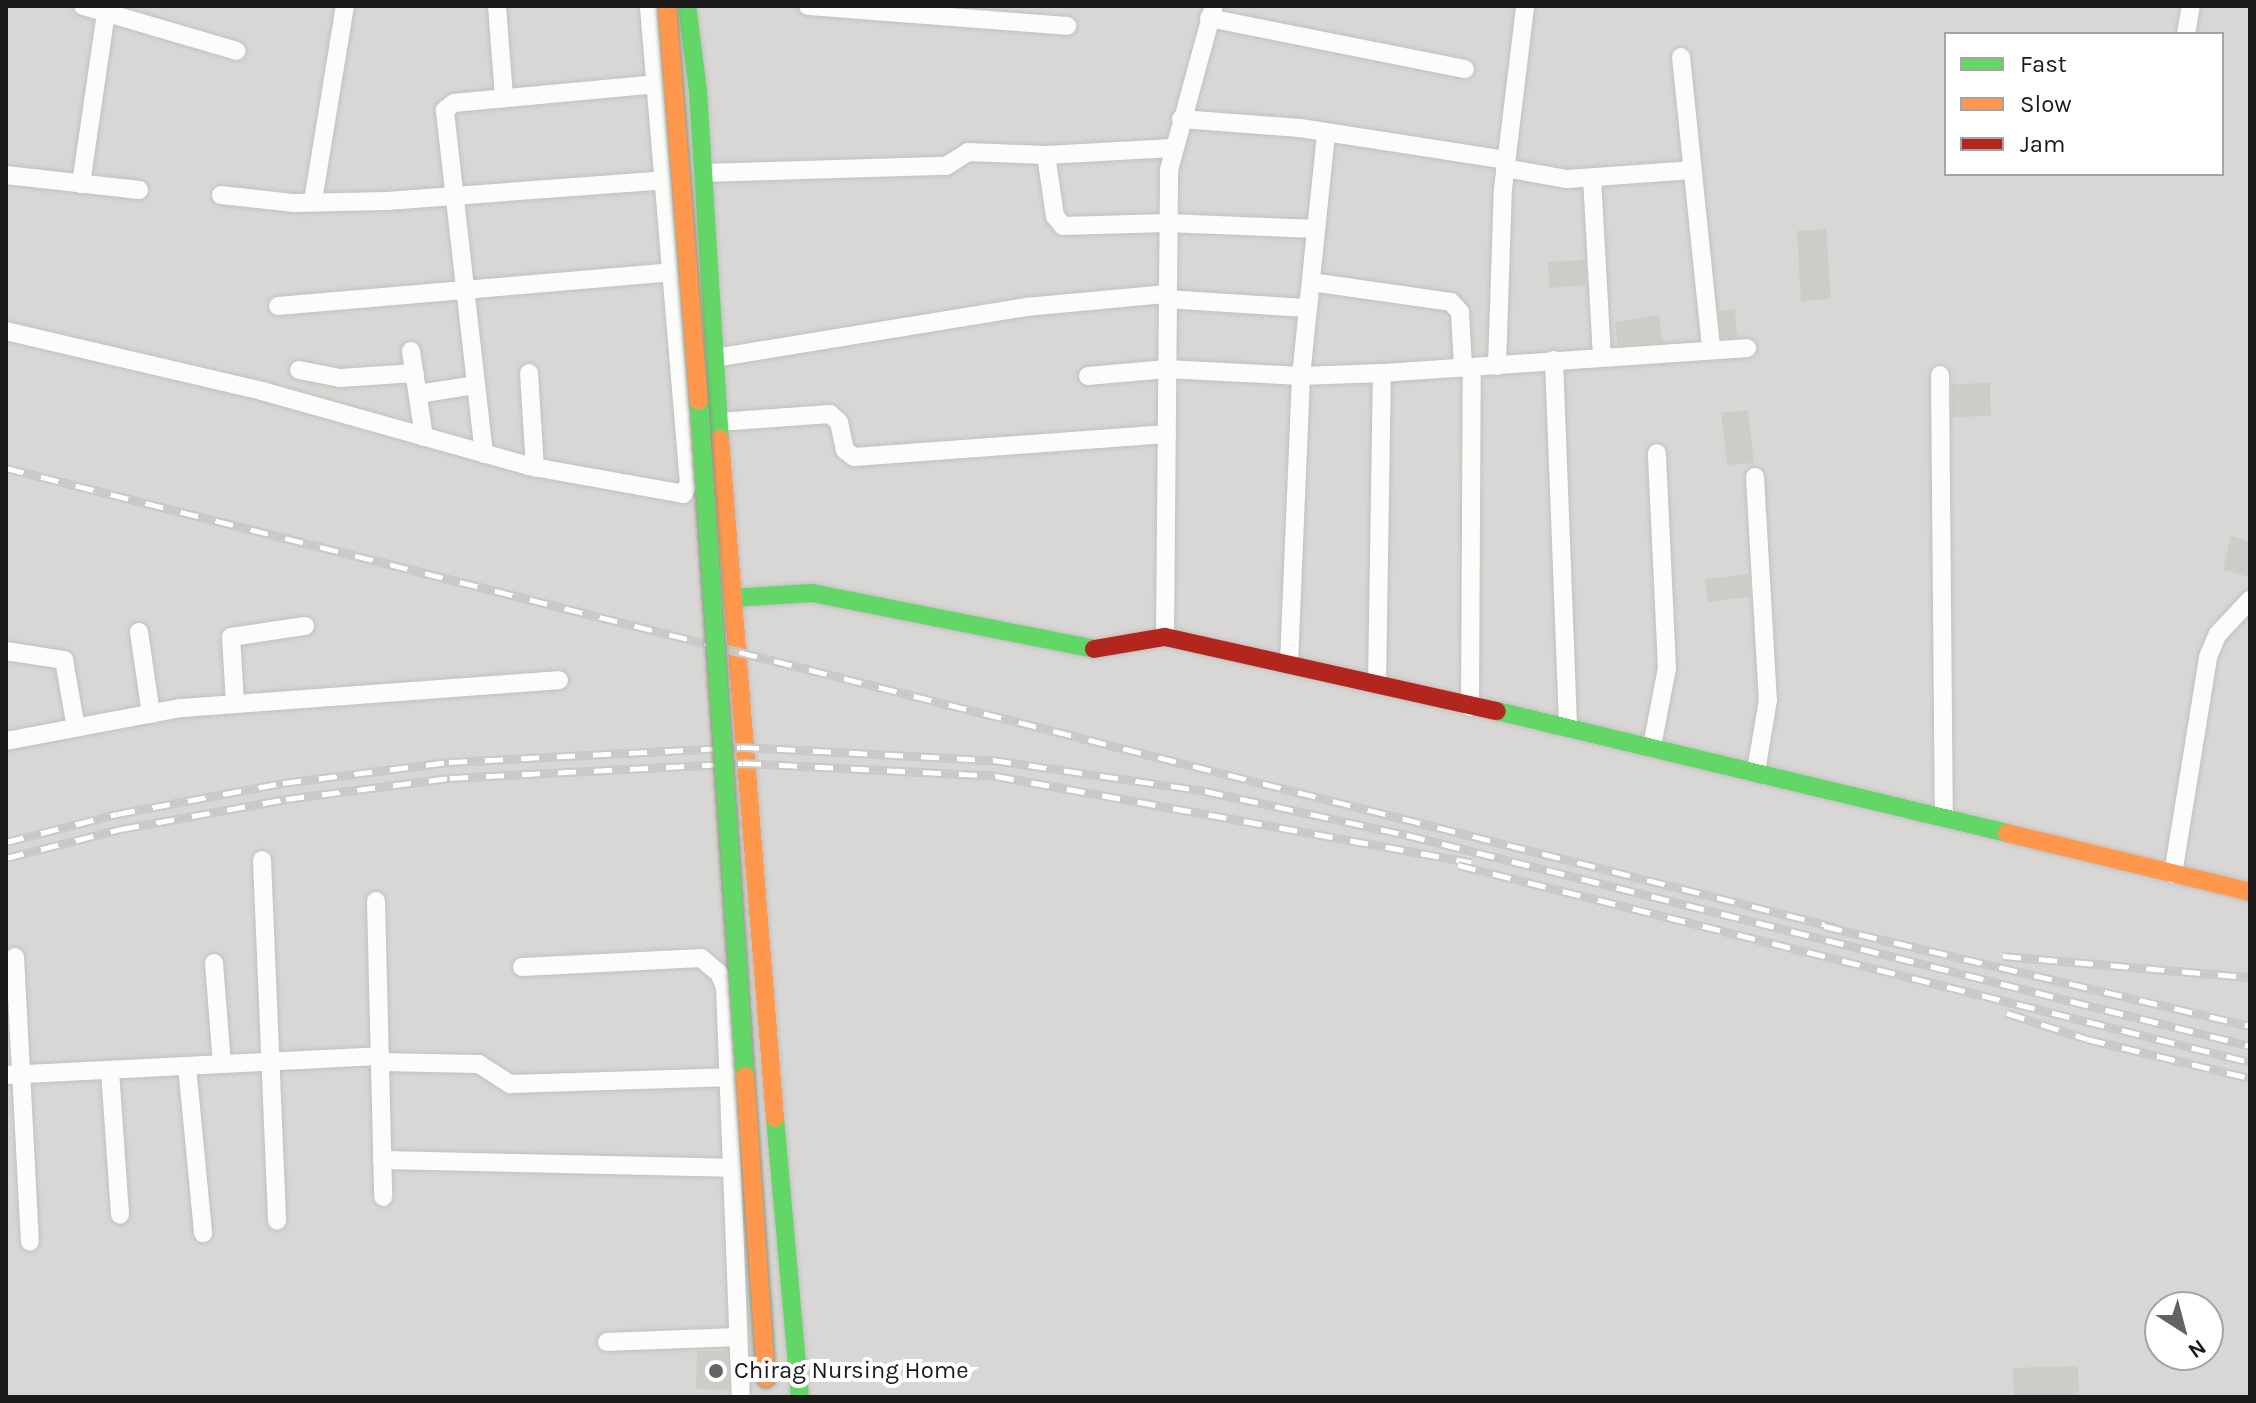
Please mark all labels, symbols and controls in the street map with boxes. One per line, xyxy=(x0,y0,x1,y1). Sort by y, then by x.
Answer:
legend xyxy=(1944,32,2224,176)
text: Fast xyxy=(2020,50,2067,78)
text: Slow xyxy=(2020,90,2072,118)
text: Jam xyxy=(2020,130,2065,158)
north arrow xyxy=(2144,1291,2224,1371)
text: N xyxy=(2183,1334,2211,1364)
place label: Chirag Nursing Home xyxy=(734,1357,969,1385)
marker: Chirag Nursing Home xyxy=(705,1360,727,1382)

